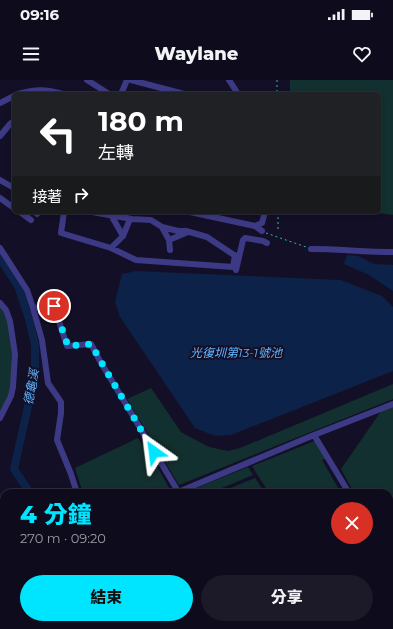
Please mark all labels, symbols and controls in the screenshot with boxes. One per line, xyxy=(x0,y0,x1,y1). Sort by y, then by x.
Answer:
text: 09:16 xyxy=(20,5,59,24)
icon: menu xyxy=(20,43,42,65)
text: Waylane xyxy=(155,43,238,65)
icon: heart xyxy=(351,43,373,65)
text: 180 m xyxy=(98,104,184,138)
icon: left xyxy=(32,108,84,160)
text: 左轉 xyxy=(98,142,134,164)
icon: right xyxy=(70,184,92,206)
text: 接著 xyxy=(32,187,62,206)
pin xyxy=(37,289,71,323)
icon: arrive xyxy=(43,295,65,317)
water label: 光復圳第13-1號池 xyxy=(190,345,284,360)
water label: 德龜溪 xyxy=(20,366,42,406)
position arrow xyxy=(133,431,175,473)
text: 4 分鐘 xyxy=(20,500,92,529)
button: close xyxy=(331,502,373,544)
text: 270 m · 09:20 xyxy=(20,530,106,546)
button: 結束 xyxy=(20,575,193,621)
button: 分享 xyxy=(201,575,373,621)

